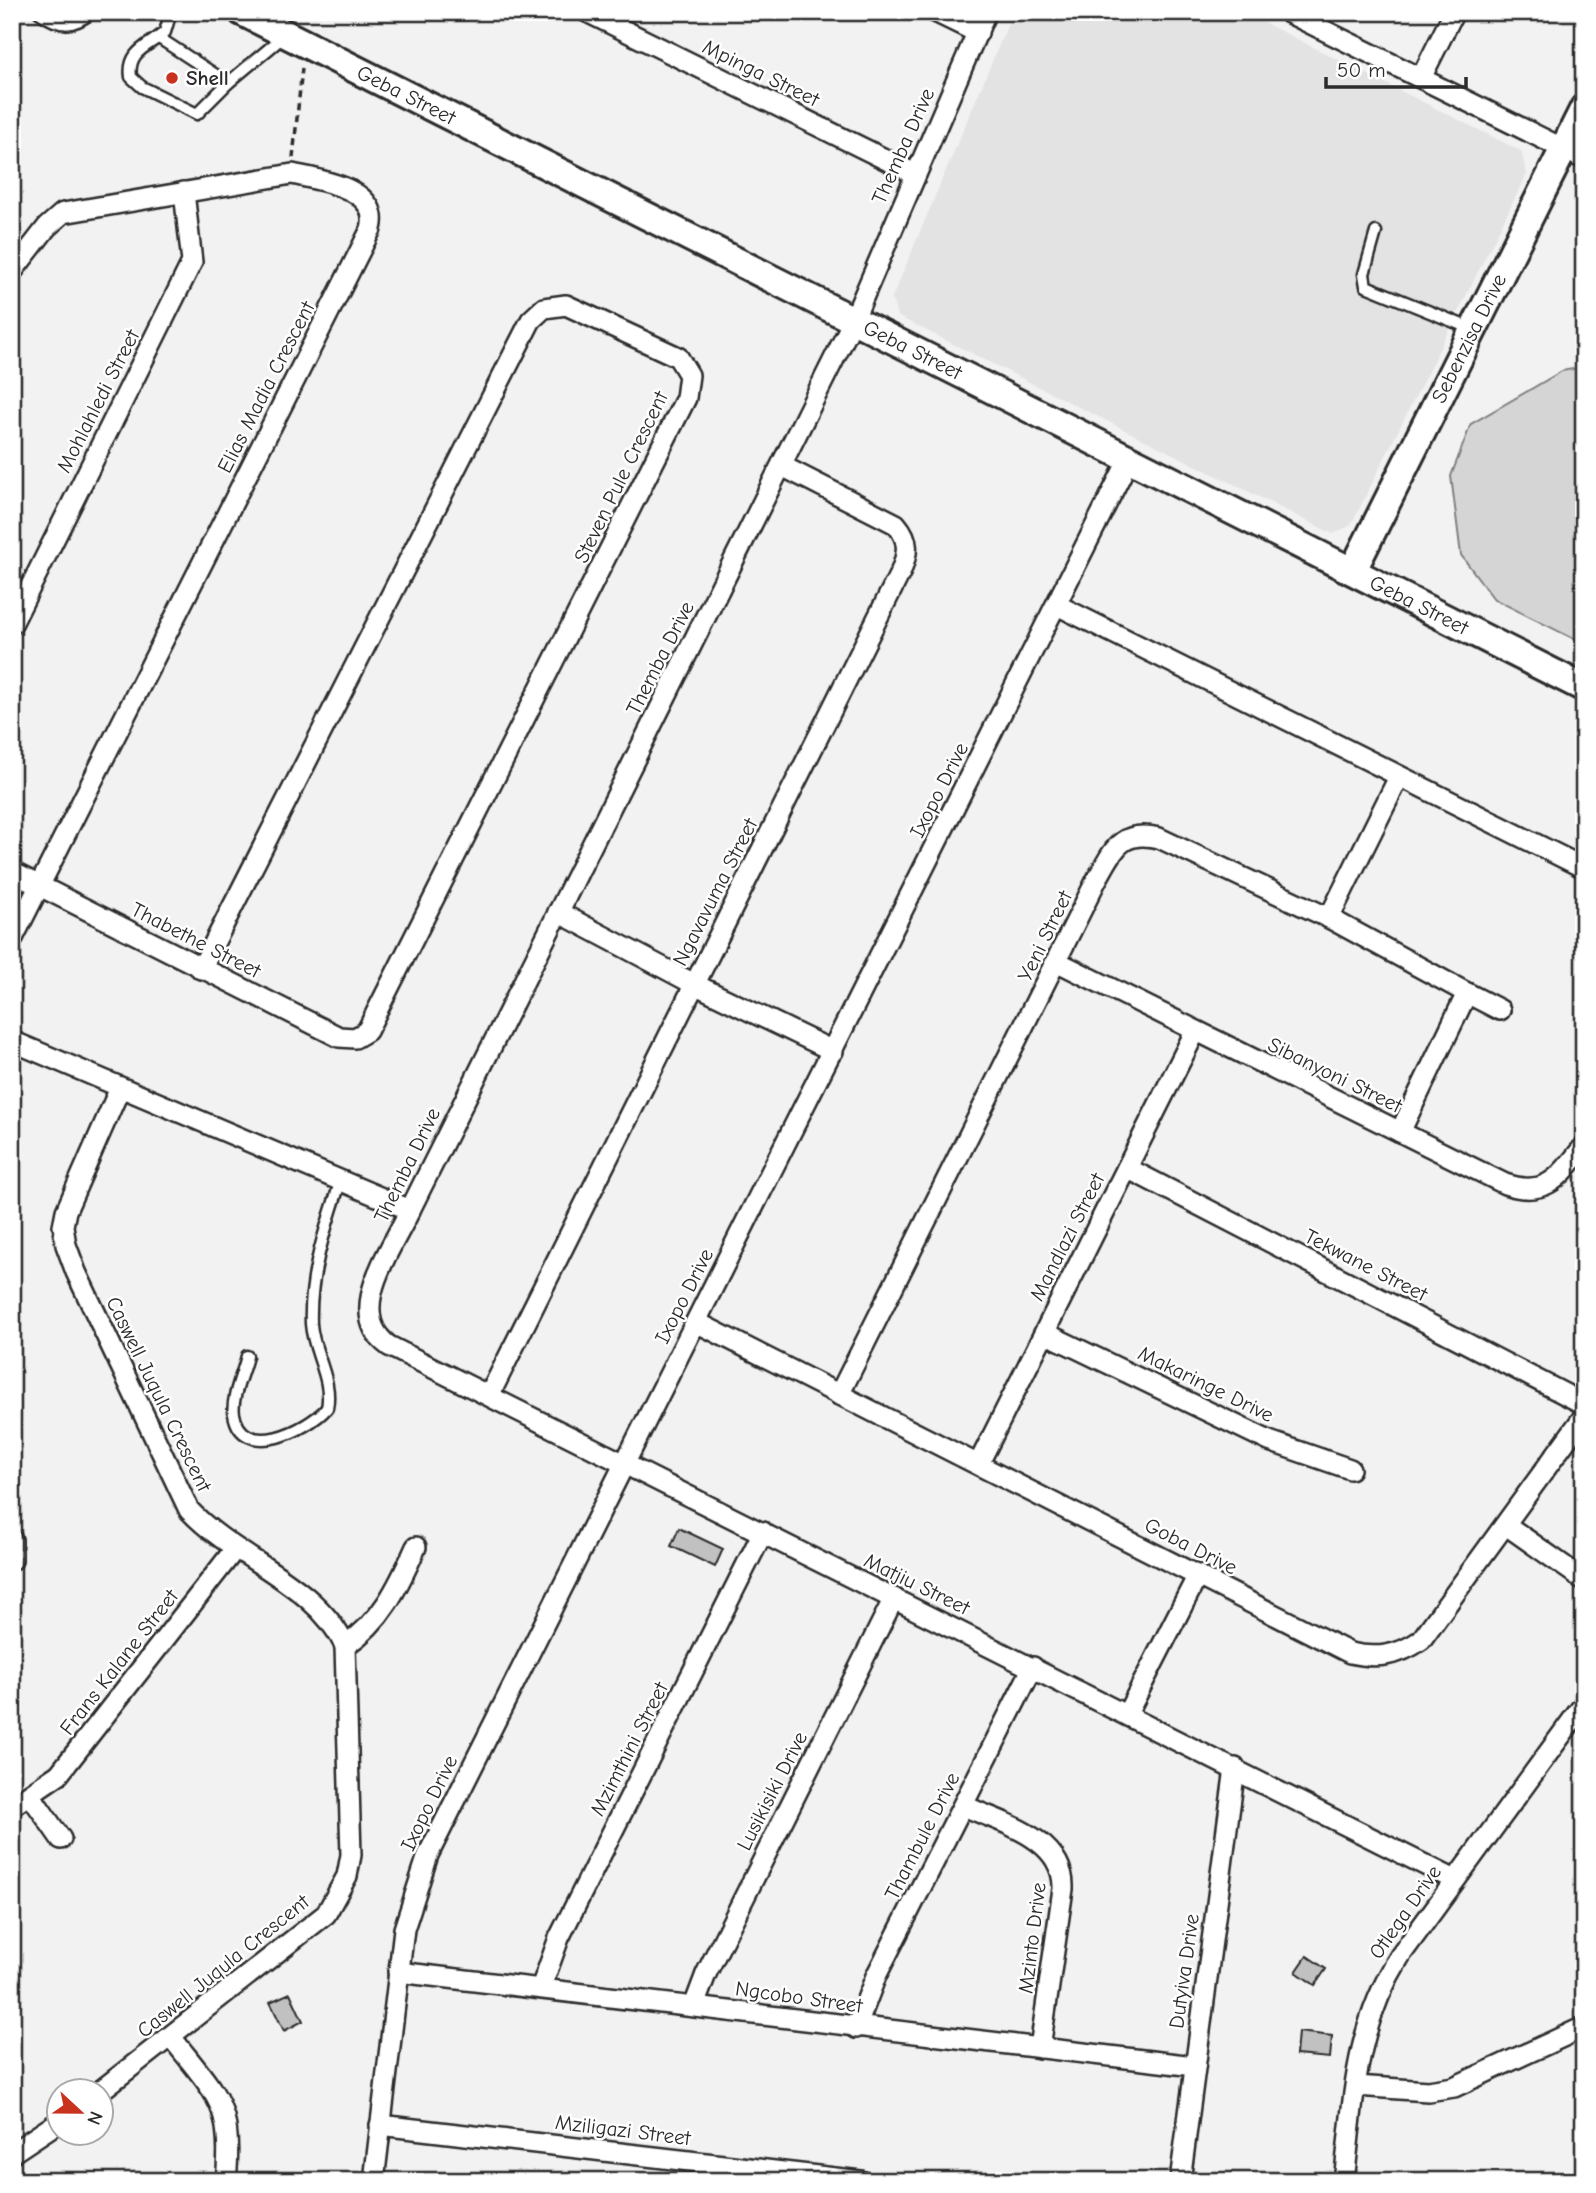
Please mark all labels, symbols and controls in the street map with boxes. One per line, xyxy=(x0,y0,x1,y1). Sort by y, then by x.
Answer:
street label: Mpinga Street xyxy=(699,34,824,112)
scale bar xyxy=(1326,46,1466,90)
text: 50 m xyxy=(1337,58,1386,82)
street label: Geba Street xyxy=(353,60,461,130)
place label: Shell xyxy=(186,66,229,90)
marker: Shell xyxy=(164,70,180,86)
street label: Themba Drive xyxy=(867,84,939,208)
street label: Sebenzisa Drive xyxy=(1427,270,1511,407)
street label: Elias Madia Crescent xyxy=(212,296,320,477)
street label: Geba Street xyxy=(859,315,967,385)
street label: Mohlahledi Street xyxy=(52,325,145,477)
street label: Steven Pule Crescent xyxy=(569,386,673,567)
street label: Geba Street xyxy=(1366,570,1473,640)
street label: Themba Drive xyxy=(621,597,699,719)
street label: Ixopo Drive xyxy=(905,739,973,841)
street label: Ngavavuma Street xyxy=(667,813,763,970)
street label: Yeni Street xyxy=(1013,886,1078,985)
street label: Thabethe Street xyxy=(127,897,266,983)
street label: Sibanyoni Street xyxy=(1264,1032,1407,1118)
street label: Themba Drive xyxy=(369,1104,445,1226)
street label: Mandlazi Street xyxy=(1025,1168,1110,1305)
street label: Tekwane Street xyxy=(1301,1224,1432,1307)
street label: Ixopo Drive xyxy=(650,1245,718,1347)
street label: Caswell Juqula Crescent xyxy=(101,1293,217,1496)
street label: Makaringe Drive xyxy=(1134,1341,1278,1427)
street label: Goba Drive xyxy=(1141,1513,1241,1579)
street label: Matjiu Street xyxy=(860,1548,975,1620)
street label: Frans Kalane Street xyxy=(55,1584,184,1740)
street label: Mzimthini Street xyxy=(585,1677,673,1820)
street label: Lusikisiki Drive xyxy=(732,1728,812,1854)
street label: Ixopo Drive xyxy=(396,1751,462,1855)
street label: Thambule Drive xyxy=(880,1768,964,1904)
street label: Otlega Drive xyxy=(1364,1861,1446,1963)
street label: Mzinto Drive xyxy=(1013,1881,1051,1995)
street label: Caswell Juqula Crescent xyxy=(132,1889,314,2043)
street label: Dutyiva Drive xyxy=(1164,1912,1204,2030)
street label: Ngcobo Street xyxy=(734,1976,865,2018)
north arrow xyxy=(46,2078,116,2148)
text: N xyxy=(82,2108,107,2128)
street label: Mziligazi Street xyxy=(554,2110,693,2150)

